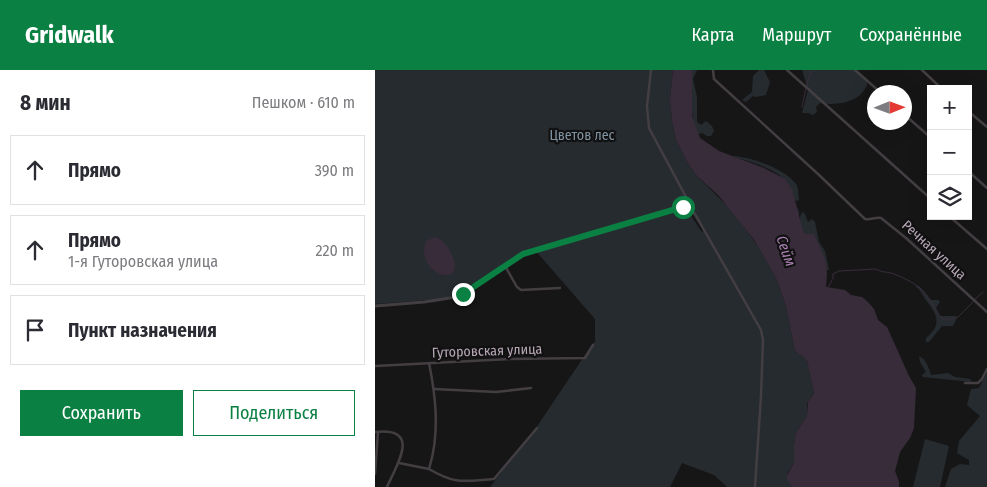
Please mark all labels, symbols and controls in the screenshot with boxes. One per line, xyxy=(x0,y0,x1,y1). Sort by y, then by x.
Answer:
text: Gridwalk xyxy=(25,21,114,49)
text: Карта xyxy=(691,24,734,46)
text: Маршрут xyxy=(762,24,831,46)
text: Сохранённые xyxy=(859,24,962,46)
north arrow xyxy=(867,85,912,130)
map controls xyxy=(927,85,972,220)
button: + xyxy=(927,85,972,130)
text: 8 мин xyxy=(20,90,71,116)
text: Пешком · 610 m xyxy=(252,93,355,112)
park label: Цветов лес xyxy=(549,127,615,144)
button: − xyxy=(927,130,972,175)
icon: ahead xyxy=(21,156,49,184)
text: Прямо xyxy=(68,159,121,182)
text: 390 m xyxy=(315,161,354,180)
button: layers xyxy=(927,175,972,220)
route start xyxy=(672,196,695,219)
street label: Речная улица xyxy=(898,217,970,283)
text: Прямо xyxy=(68,229,121,252)
water label: Сейм xyxy=(772,233,800,269)
icon: ahead xyxy=(21,236,49,264)
text: 220 m xyxy=(315,241,354,260)
text: 1-я Гуторовская улица xyxy=(68,252,218,271)
route end xyxy=(452,283,475,306)
icon: arrive xyxy=(21,316,49,344)
text: Пункт назначения xyxy=(68,319,217,342)
street label: Гуторовская улица xyxy=(431,341,543,361)
button: Сохранить xyxy=(20,390,183,436)
button: Поделиться xyxy=(193,390,355,436)

